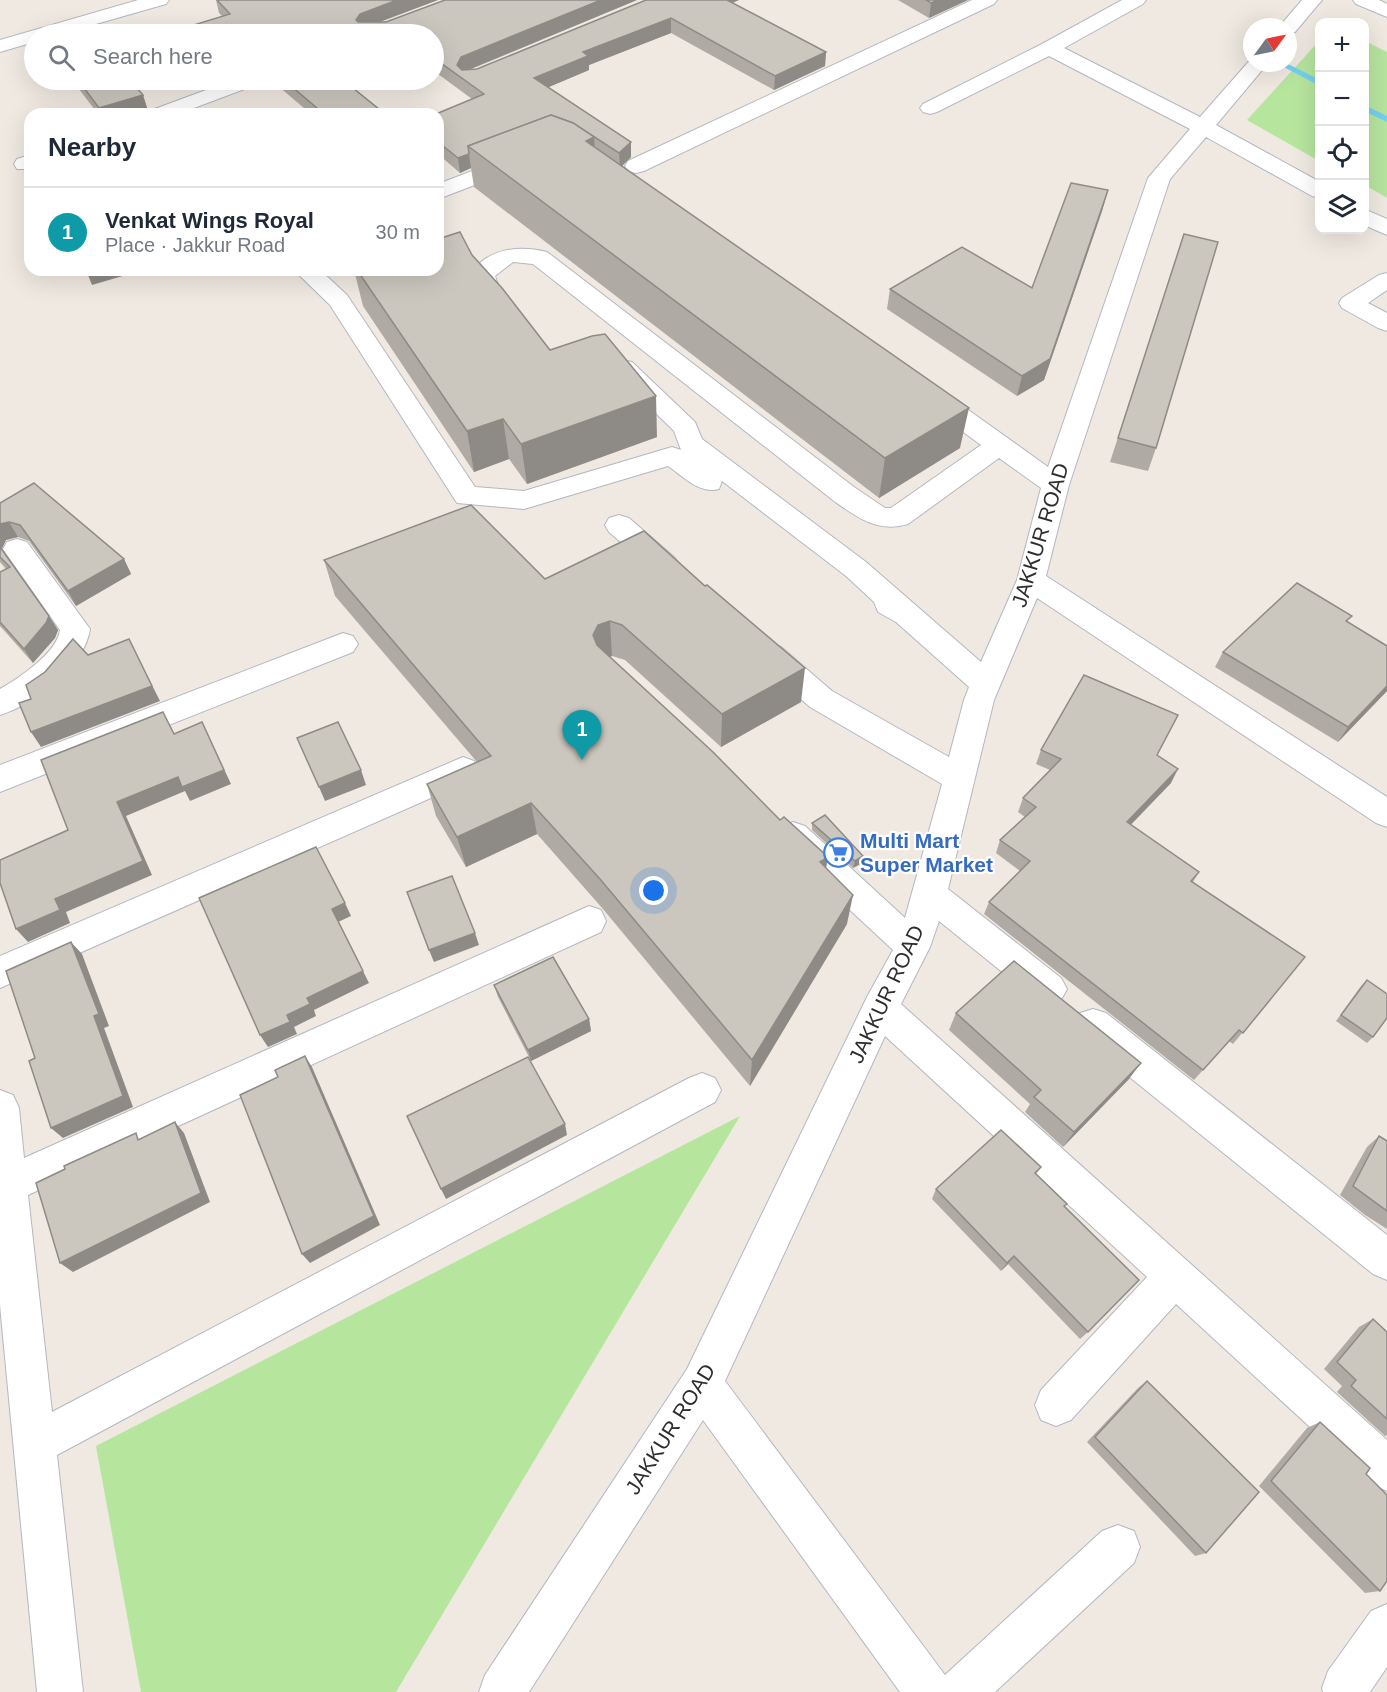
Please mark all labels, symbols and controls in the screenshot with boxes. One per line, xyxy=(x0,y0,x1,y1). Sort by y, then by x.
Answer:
north arrow xyxy=(1243,18,1297,72)
map controls xyxy=(1315,18,1369,234)
button: + xyxy=(1315,18,1369,72)
search box xyxy=(24,24,444,90)
icon: search xyxy=(45,41,78,74)
text: Search here xyxy=(93,44,213,69)
button: − xyxy=(1315,72,1369,126)
button: locate xyxy=(1315,126,1369,180)
text: Nearby xyxy=(48,132,136,162)
button: layers xyxy=(1315,180,1369,234)
text: Venkat Wings Royal xyxy=(105,208,314,233)
text: 1 xyxy=(62,221,73,243)
text: 30 m xyxy=(376,221,420,243)
text: Place · Jakkur Road xyxy=(105,234,285,256)
street label: JAKKUR ROAD xyxy=(1007,460,1073,610)
pin: 1 xyxy=(562,710,602,760)
place label: Multi Mart Super Market xyxy=(860,829,993,876)
supermarket icon: Multi Mart Super Market xyxy=(823,836,855,868)
your location xyxy=(639,876,668,905)
street label: JAKKUR ROAD xyxy=(844,921,928,1067)
street label: JAKKUR ROAD xyxy=(621,1360,719,1498)

